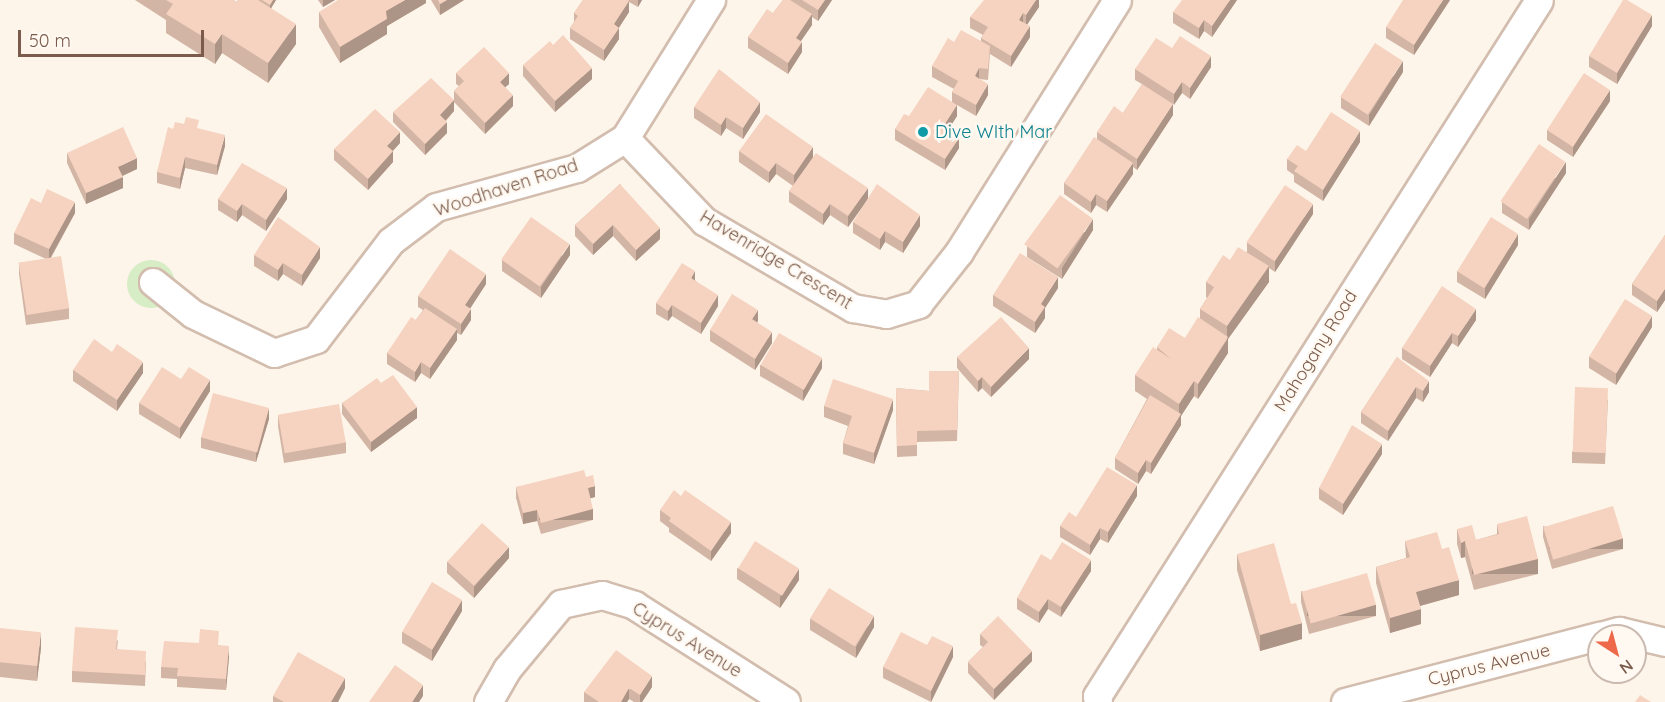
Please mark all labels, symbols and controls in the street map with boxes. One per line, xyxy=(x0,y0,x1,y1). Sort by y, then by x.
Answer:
scale bar xyxy=(21,18,207,56)
text: 50 m xyxy=(29,29,71,52)
place label: Dive WIth Mar xyxy=(935,121,1052,143)
marker: Dive WIth Mar xyxy=(916,125,930,139)
street label: Woodhaven Road xyxy=(431,155,581,221)
street label: Havenridge Crescent xyxy=(696,206,856,314)
street label: Mahogany Road xyxy=(1270,286,1362,416)
street label: Cyprus Avenue xyxy=(628,598,746,682)
north arrow xyxy=(1587,624,1647,684)
street label: Cyprus Avenue xyxy=(1426,639,1552,691)
text: N xyxy=(1616,655,1637,678)

